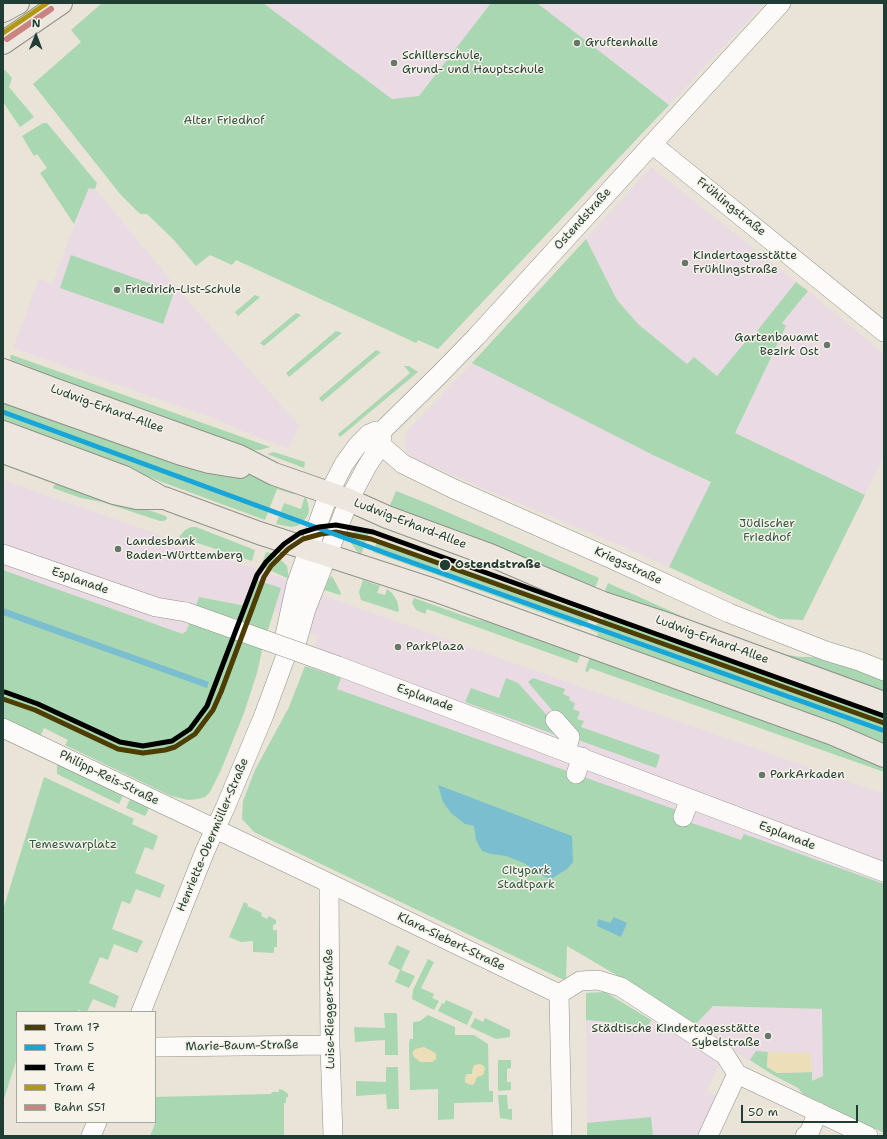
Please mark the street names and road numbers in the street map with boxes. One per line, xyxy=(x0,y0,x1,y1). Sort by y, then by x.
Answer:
street label: Frühlingstraße xyxy=(694,175,768,239)
street label: Ostendstraße xyxy=(551,185,615,253)
street label: Ludwig-Erhard-Allee xyxy=(48,382,166,436)
street label: Ludwig-Erhard-Allee xyxy=(351,496,469,552)
street label: Kriegsstraße xyxy=(592,544,664,588)
street label: Esplanade xyxy=(49,564,111,598)
street label: Ludwig-Erhard-Allee xyxy=(653,613,771,667)
street label: Esplanade xyxy=(394,681,456,715)
street label: Philipp-Reis-Straße xyxy=(57,748,161,808)
street label: Henriette-Obermüller-Straße xyxy=(174,756,252,914)
street label: Esplanade xyxy=(757,819,817,853)
street label: Klara-Siebert-Straße xyxy=(395,910,507,974)
street label: Luise-Riegger-Straße xyxy=(322,949,338,1069)
street label: Marie-Baum-Straße xyxy=(185,1038,299,1054)

